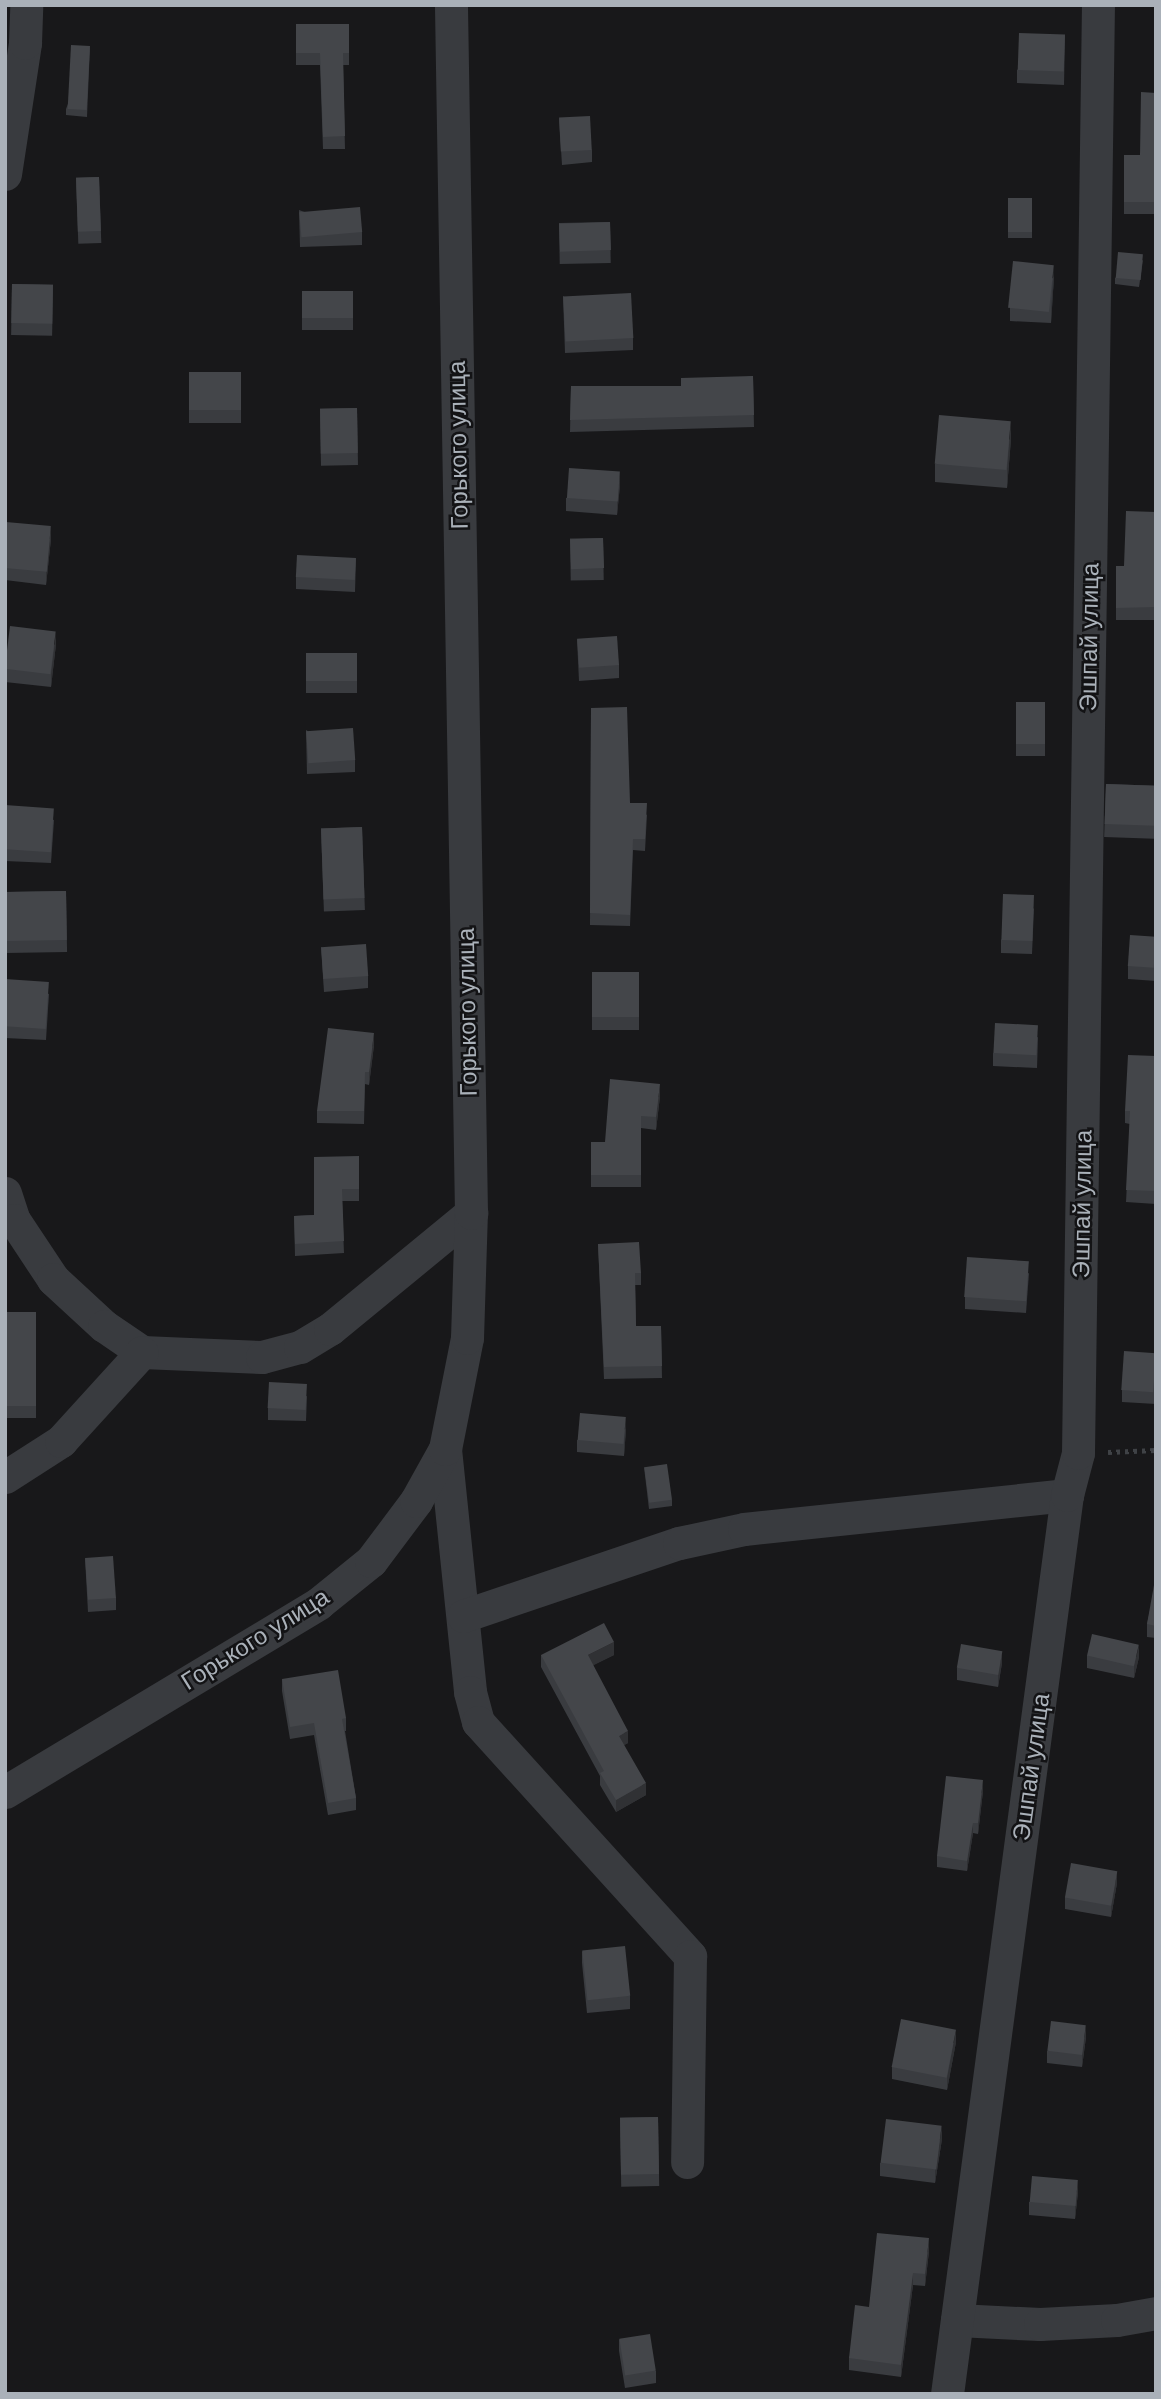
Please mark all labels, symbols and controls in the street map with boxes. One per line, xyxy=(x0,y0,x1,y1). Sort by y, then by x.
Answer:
street label: Горького улица xyxy=(442,360,474,530)
street label: Эшпай улица xyxy=(1073,562,1105,712)
street label: Горького улица xyxy=(451,927,483,1097)
street label: Эшпай улица xyxy=(1066,1129,1098,1279)
street label: Горького улица xyxy=(176,1582,334,1696)
street label: Эшпай улица xyxy=(1006,1691,1056,1843)

